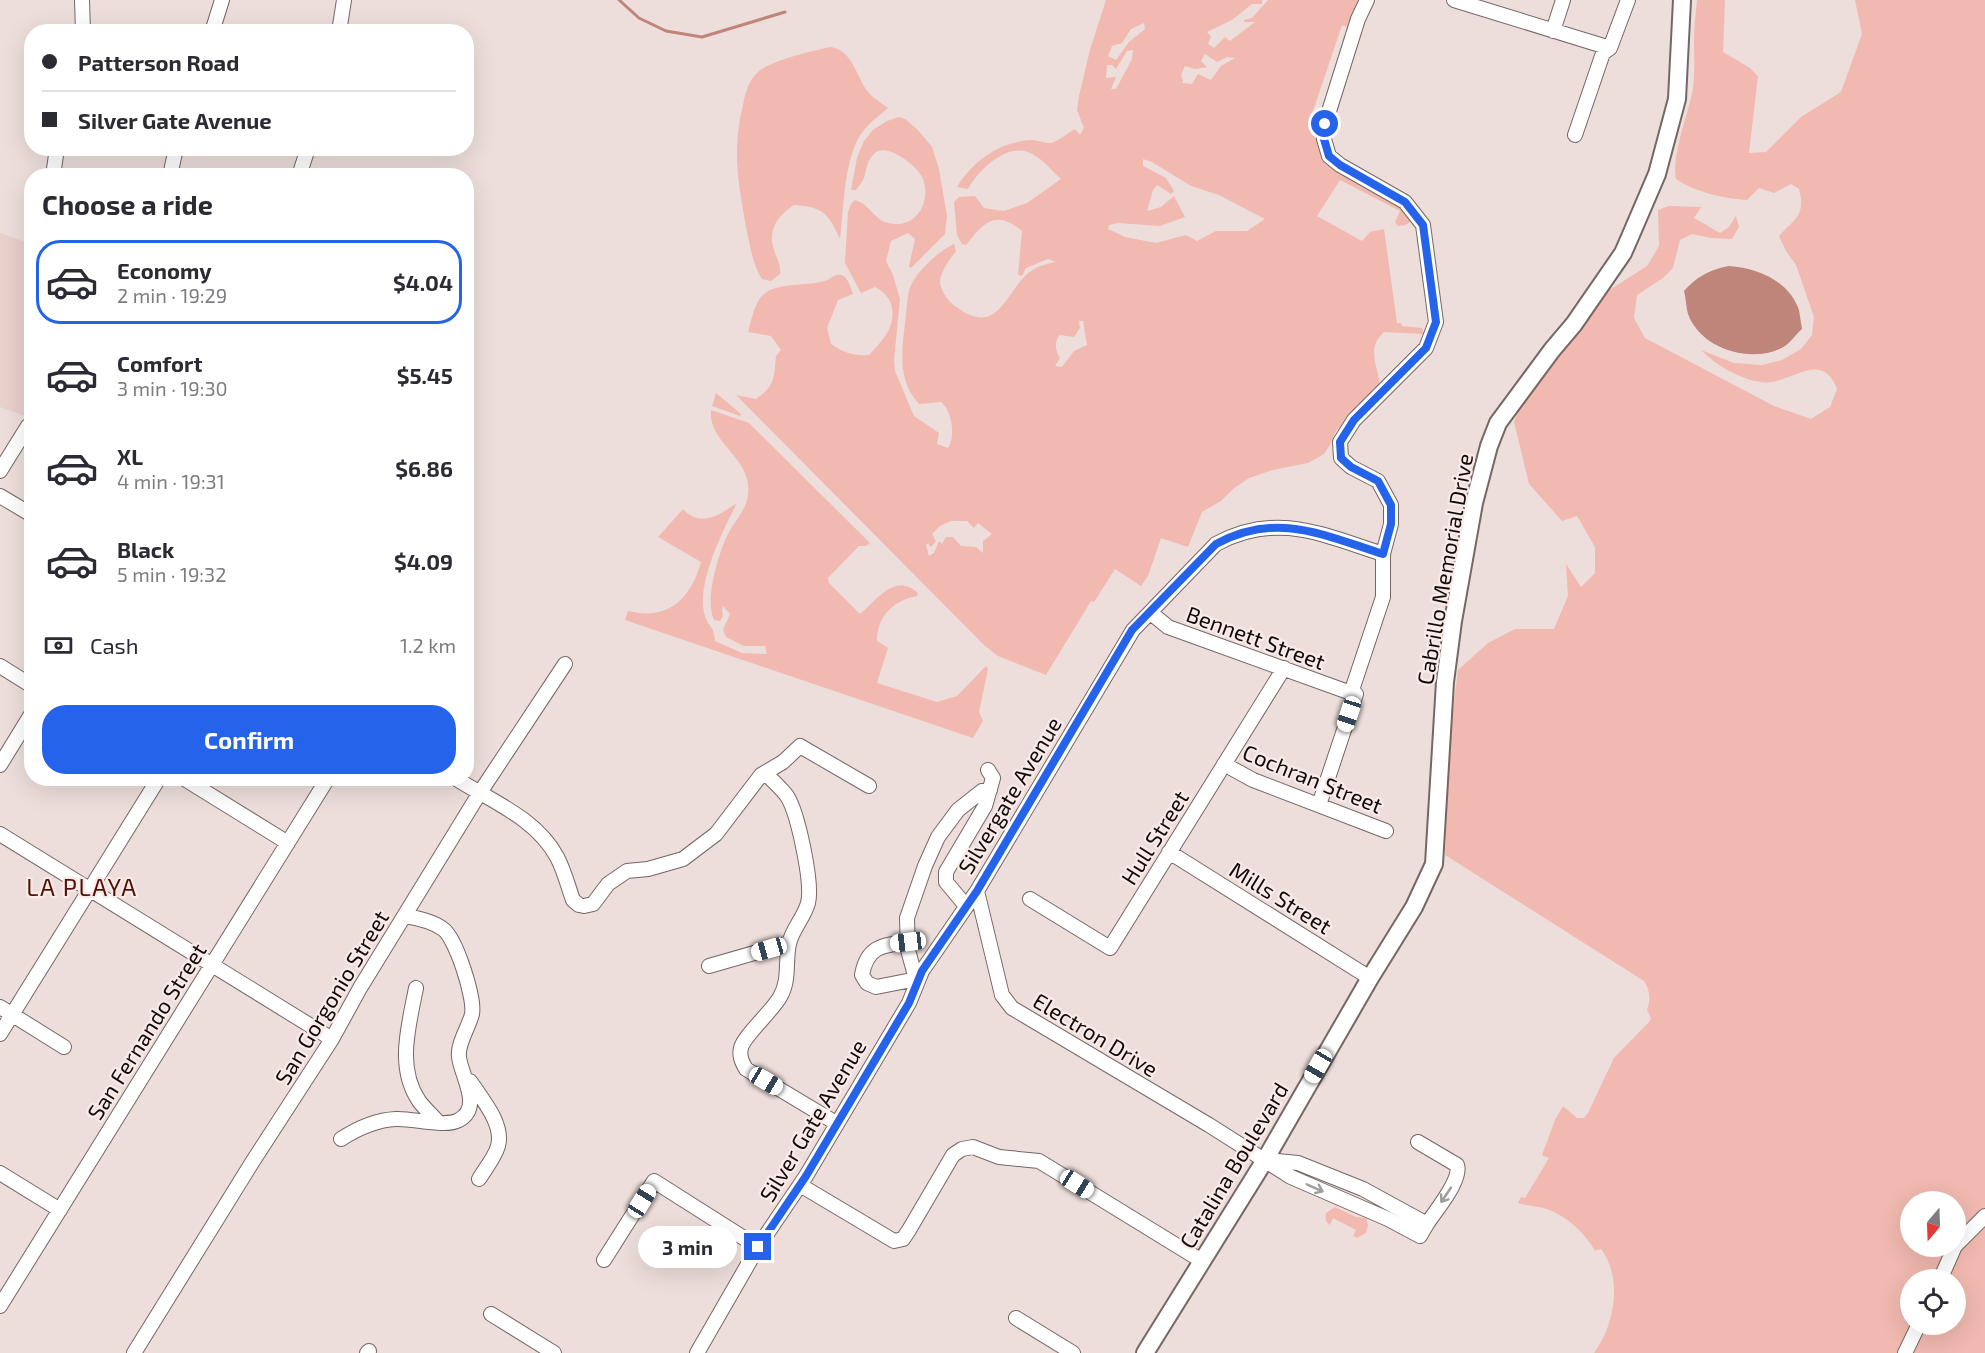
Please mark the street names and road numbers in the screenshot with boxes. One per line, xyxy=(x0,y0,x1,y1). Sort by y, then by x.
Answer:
street label: Cabrillo Memorial Drive xyxy=(1411,451,1477,687)
street label: Bennett Street xyxy=(1183,600,1329,674)
street label: Silvergate Avenue xyxy=(952,712,1066,878)
street label: Cochran Street xyxy=(1239,738,1387,818)
street label: Hull Street xyxy=(1115,785,1193,889)
street label: Mills Street xyxy=(1225,855,1337,939)
street label: San Gorgonio Street xyxy=(269,905,393,1089)
street label: San Fernando Street xyxy=(81,938,211,1124)
street label: Electron Drive xyxy=(1029,987,1163,1081)
street label: Silver Gate Avenue xyxy=(753,1034,871,1206)
street label: Catalina Boulevard xyxy=(1173,1077,1293,1253)

